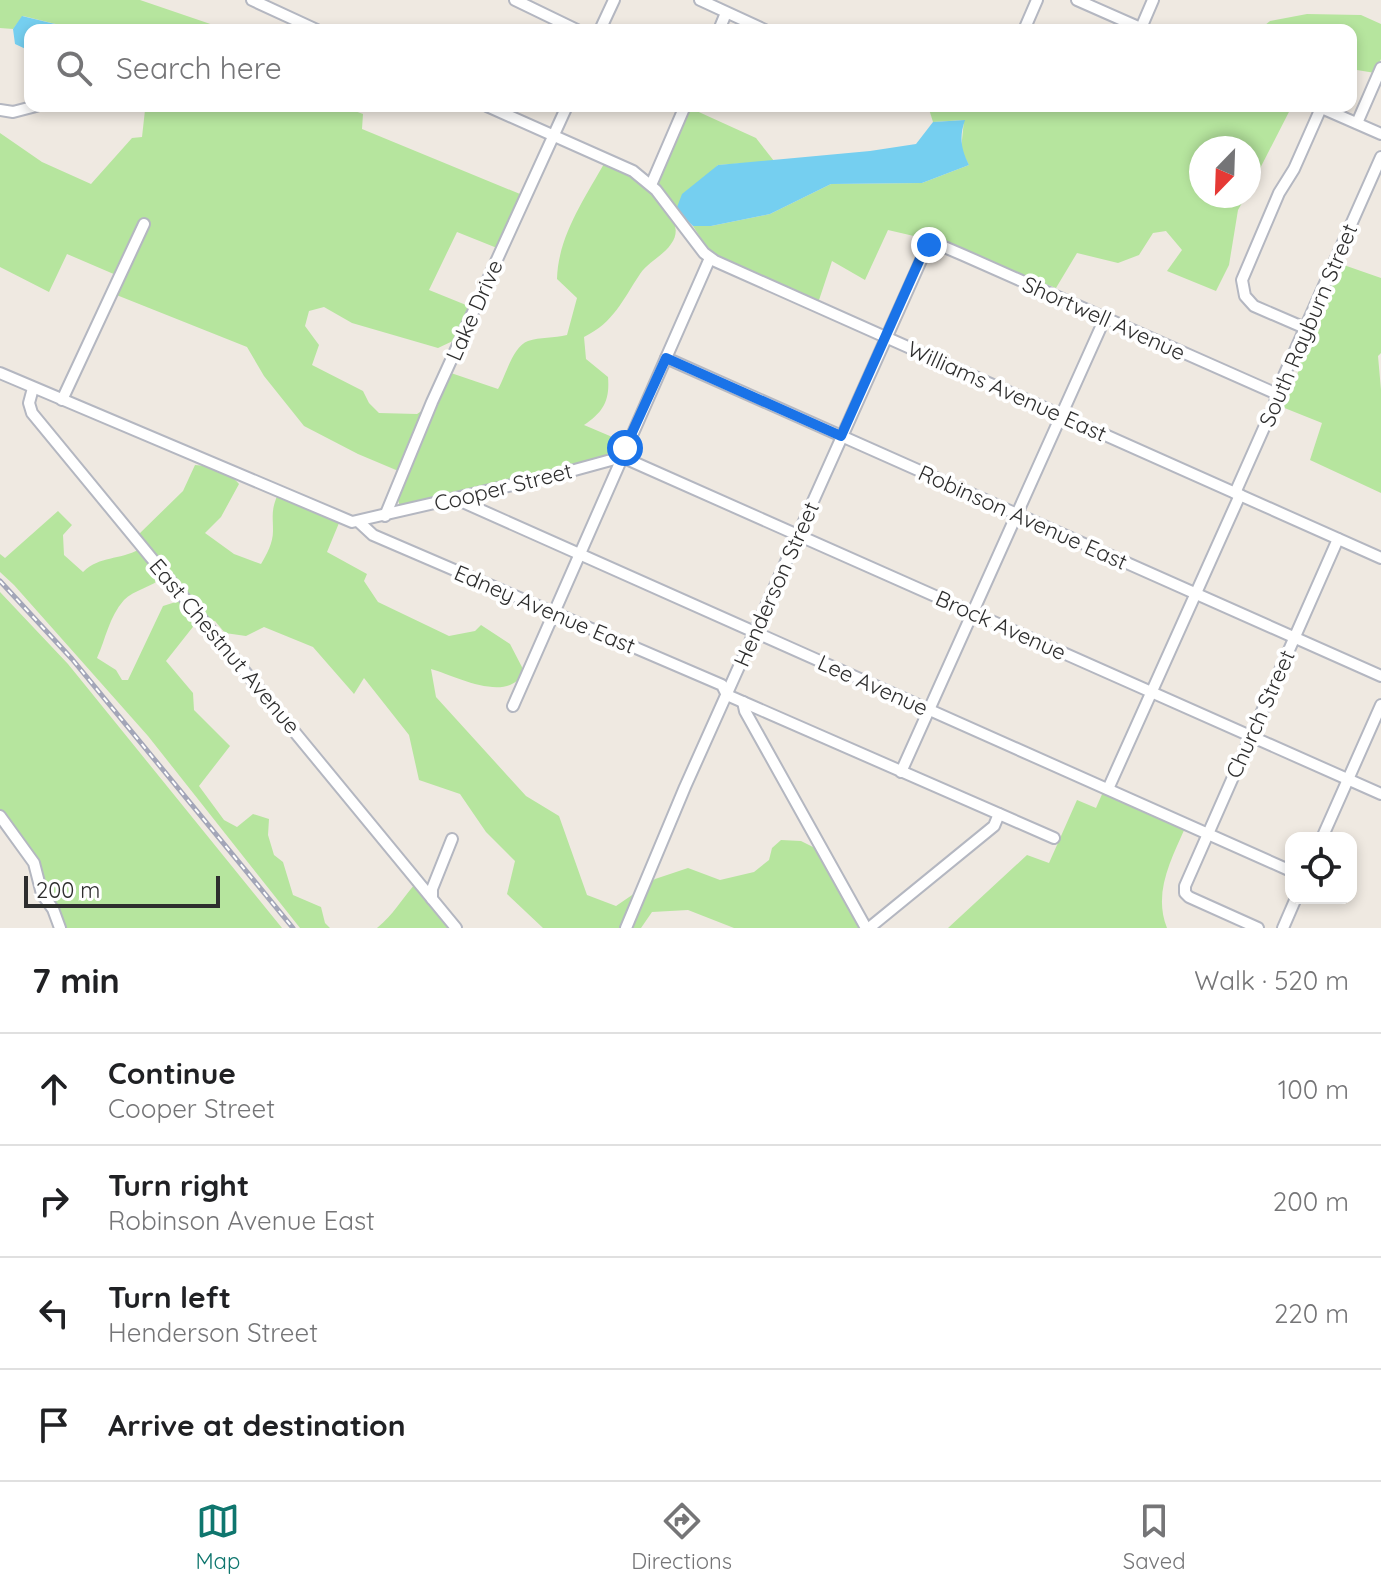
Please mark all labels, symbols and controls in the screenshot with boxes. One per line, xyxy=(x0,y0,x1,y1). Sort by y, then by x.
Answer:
search box xyxy=(24,24,1357,112)
icon: search xyxy=(52,46,96,90)
text: Search here xyxy=(116,49,282,87)
north arrow xyxy=(1189,136,1261,208)
street label: South Rayburn Street xyxy=(1253,219,1363,431)
route end xyxy=(911,227,947,263)
street label: Lake Drive xyxy=(439,255,509,365)
street label: Shortwell Avenue xyxy=(1018,270,1190,366)
street label: Williams Avenue East xyxy=(903,334,1111,448)
route start xyxy=(607,430,643,466)
street label: Cooper Street xyxy=(431,456,575,518)
street label: Robinson Avenue East xyxy=(914,458,1132,576)
street label: Henderson Street xyxy=(727,497,825,671)
street label: East Chestnut Avenue xyxy=(143,552,307,740)
street label: Edney Avenue East xyxy=(450,558,640,660)
street label: Brock Avenue xyxy=(931,584,1071,666)
street label: Church Street xyxy=(1219,646,1301,782)
street label: Lee Avenue xyxy=(813,648,933,722)
map controls xyxy=(1285,832,1357,904)
button: locate xyxy=(1285,832,1357,904)
scale bar xyxy=(24,872,220,908)
text: 200 m xyxy=(36,876,100,904)
text: 7 min xyxy=(32,959,120,1002)
text: Walk · 520 m xyxy=(1194,964,1349,997)
text: Continue xyxy=(108,1054,236,1092)
icon: ahead xyxy=(32,1067,76,1111)
text: 100 m xyxy=(1278,1073,1349,1106)
text: Cooper Street xyxy=(108,1092,275,1125)
text: Turn right xyxy=(108,1166,249,1204)
icon: right xyxy=(32,1179,76,1223)
text: 200 m xyxy=(1273,1185,1349,1218)
text: Robinson Avenue East xyxy=(108,1204,375,1237)
text: Turn left xyxy=(108,1278,231,1316)
icon: left xyxy=(32,1291,76,1335)
text: 220 m xyxy=(1274,1297,1349,1330)
text: Henderson Street xyxy=(108,1316,318,1349)
icon: arrive xyxy=(32,1403,76,1447)
text: Arrive at destination xyxy=(108,1406,406,1444)
tab: Map xyxy=(195,1499,240,1575)
tab: Directions xyxy=(631,1499,732,1575)
tab: Saved xyxy=(1123,1499,1186,1575)

